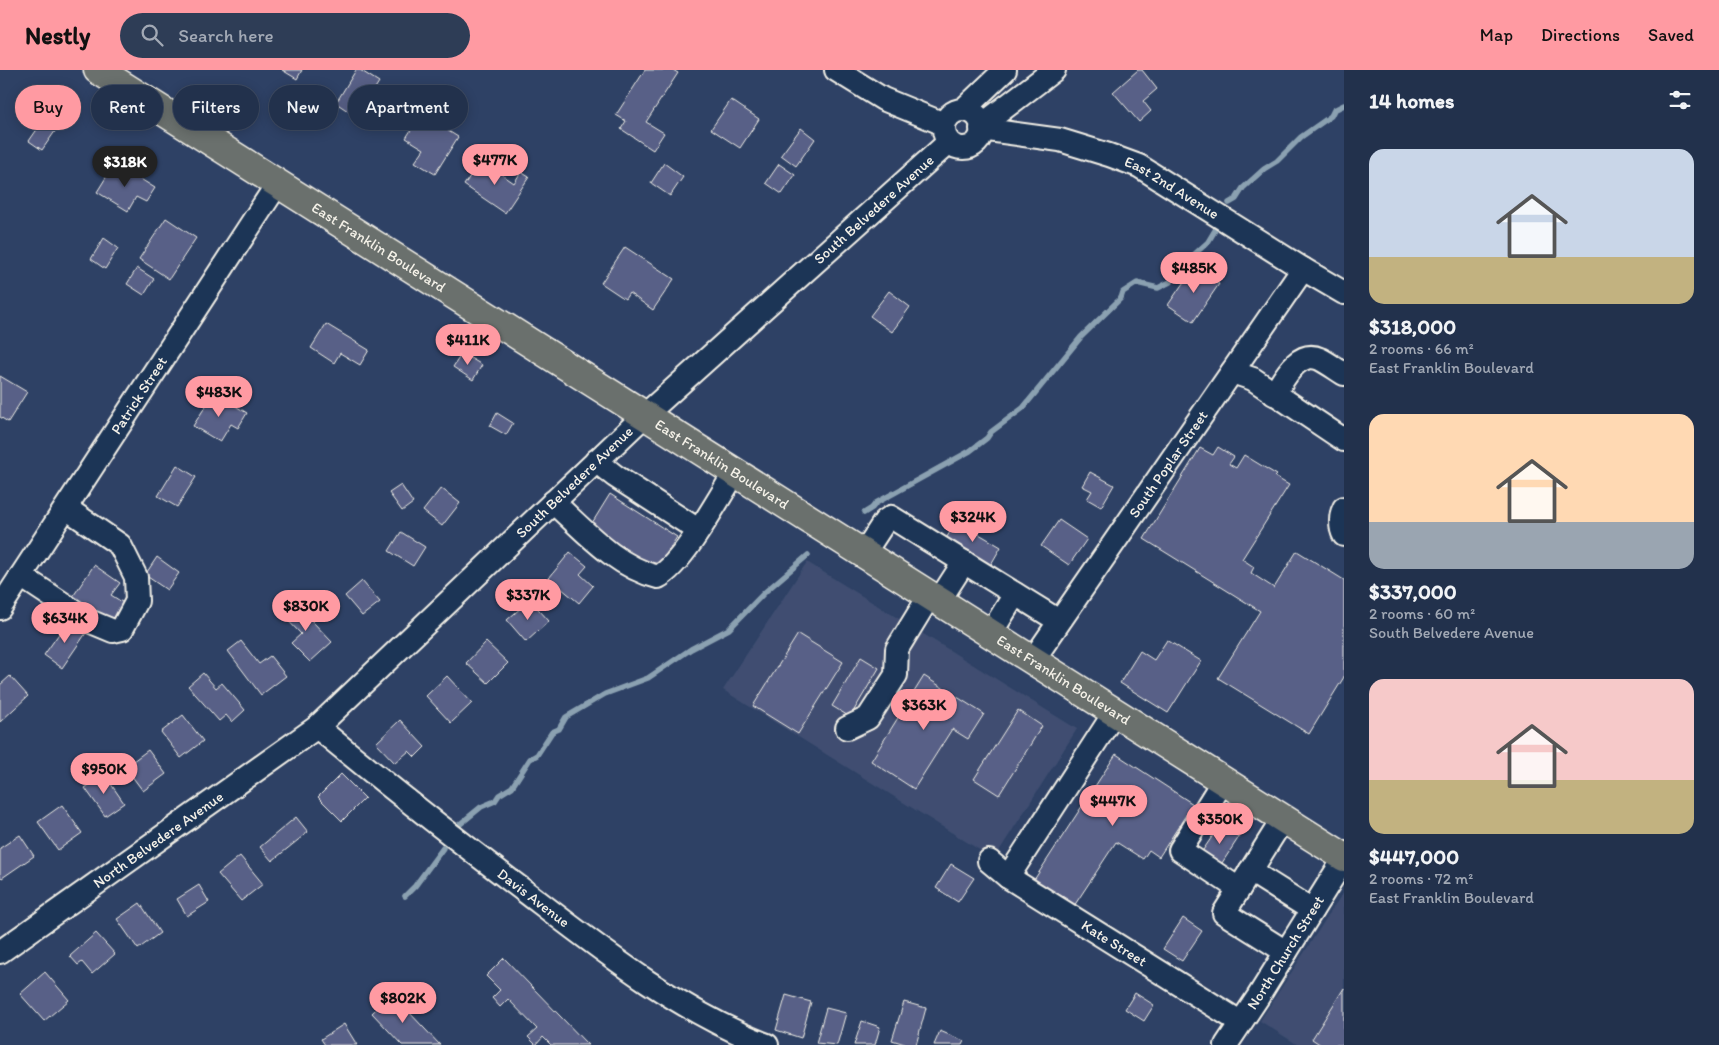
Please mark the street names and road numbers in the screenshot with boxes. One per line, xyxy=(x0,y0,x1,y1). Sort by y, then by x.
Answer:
street label: South Belvedere Avenue xyxy=(810,151,937,268)
street label: East 2nd Avenue xyxy=(1122,152,1222,223)
street label: East Franklin Boulevard xyxy=(308,198,449,296)
street label: Patrick Street xyxy=(107,353,171,438)
street label: South Poplar Street xyxy=(1125,407,1212,521)
street label: East Franklin Boulevard xyxy=(652,415,792,513)
street label: South Belvedere Avenue xyxy=(512,422,637,542)
street label: East Franklin Boulevard xyxy=(993,631,1134,729)
street label: North Belvedere Avenue xyxy=(90,787,227,892)
street label: Davis Avenue xyxy=(494,865,573,931)
street label: North Church Street xyxy=(1243,892,1328,1013)
street label: Kate Street xyxy=(1078,916,1150,971)

